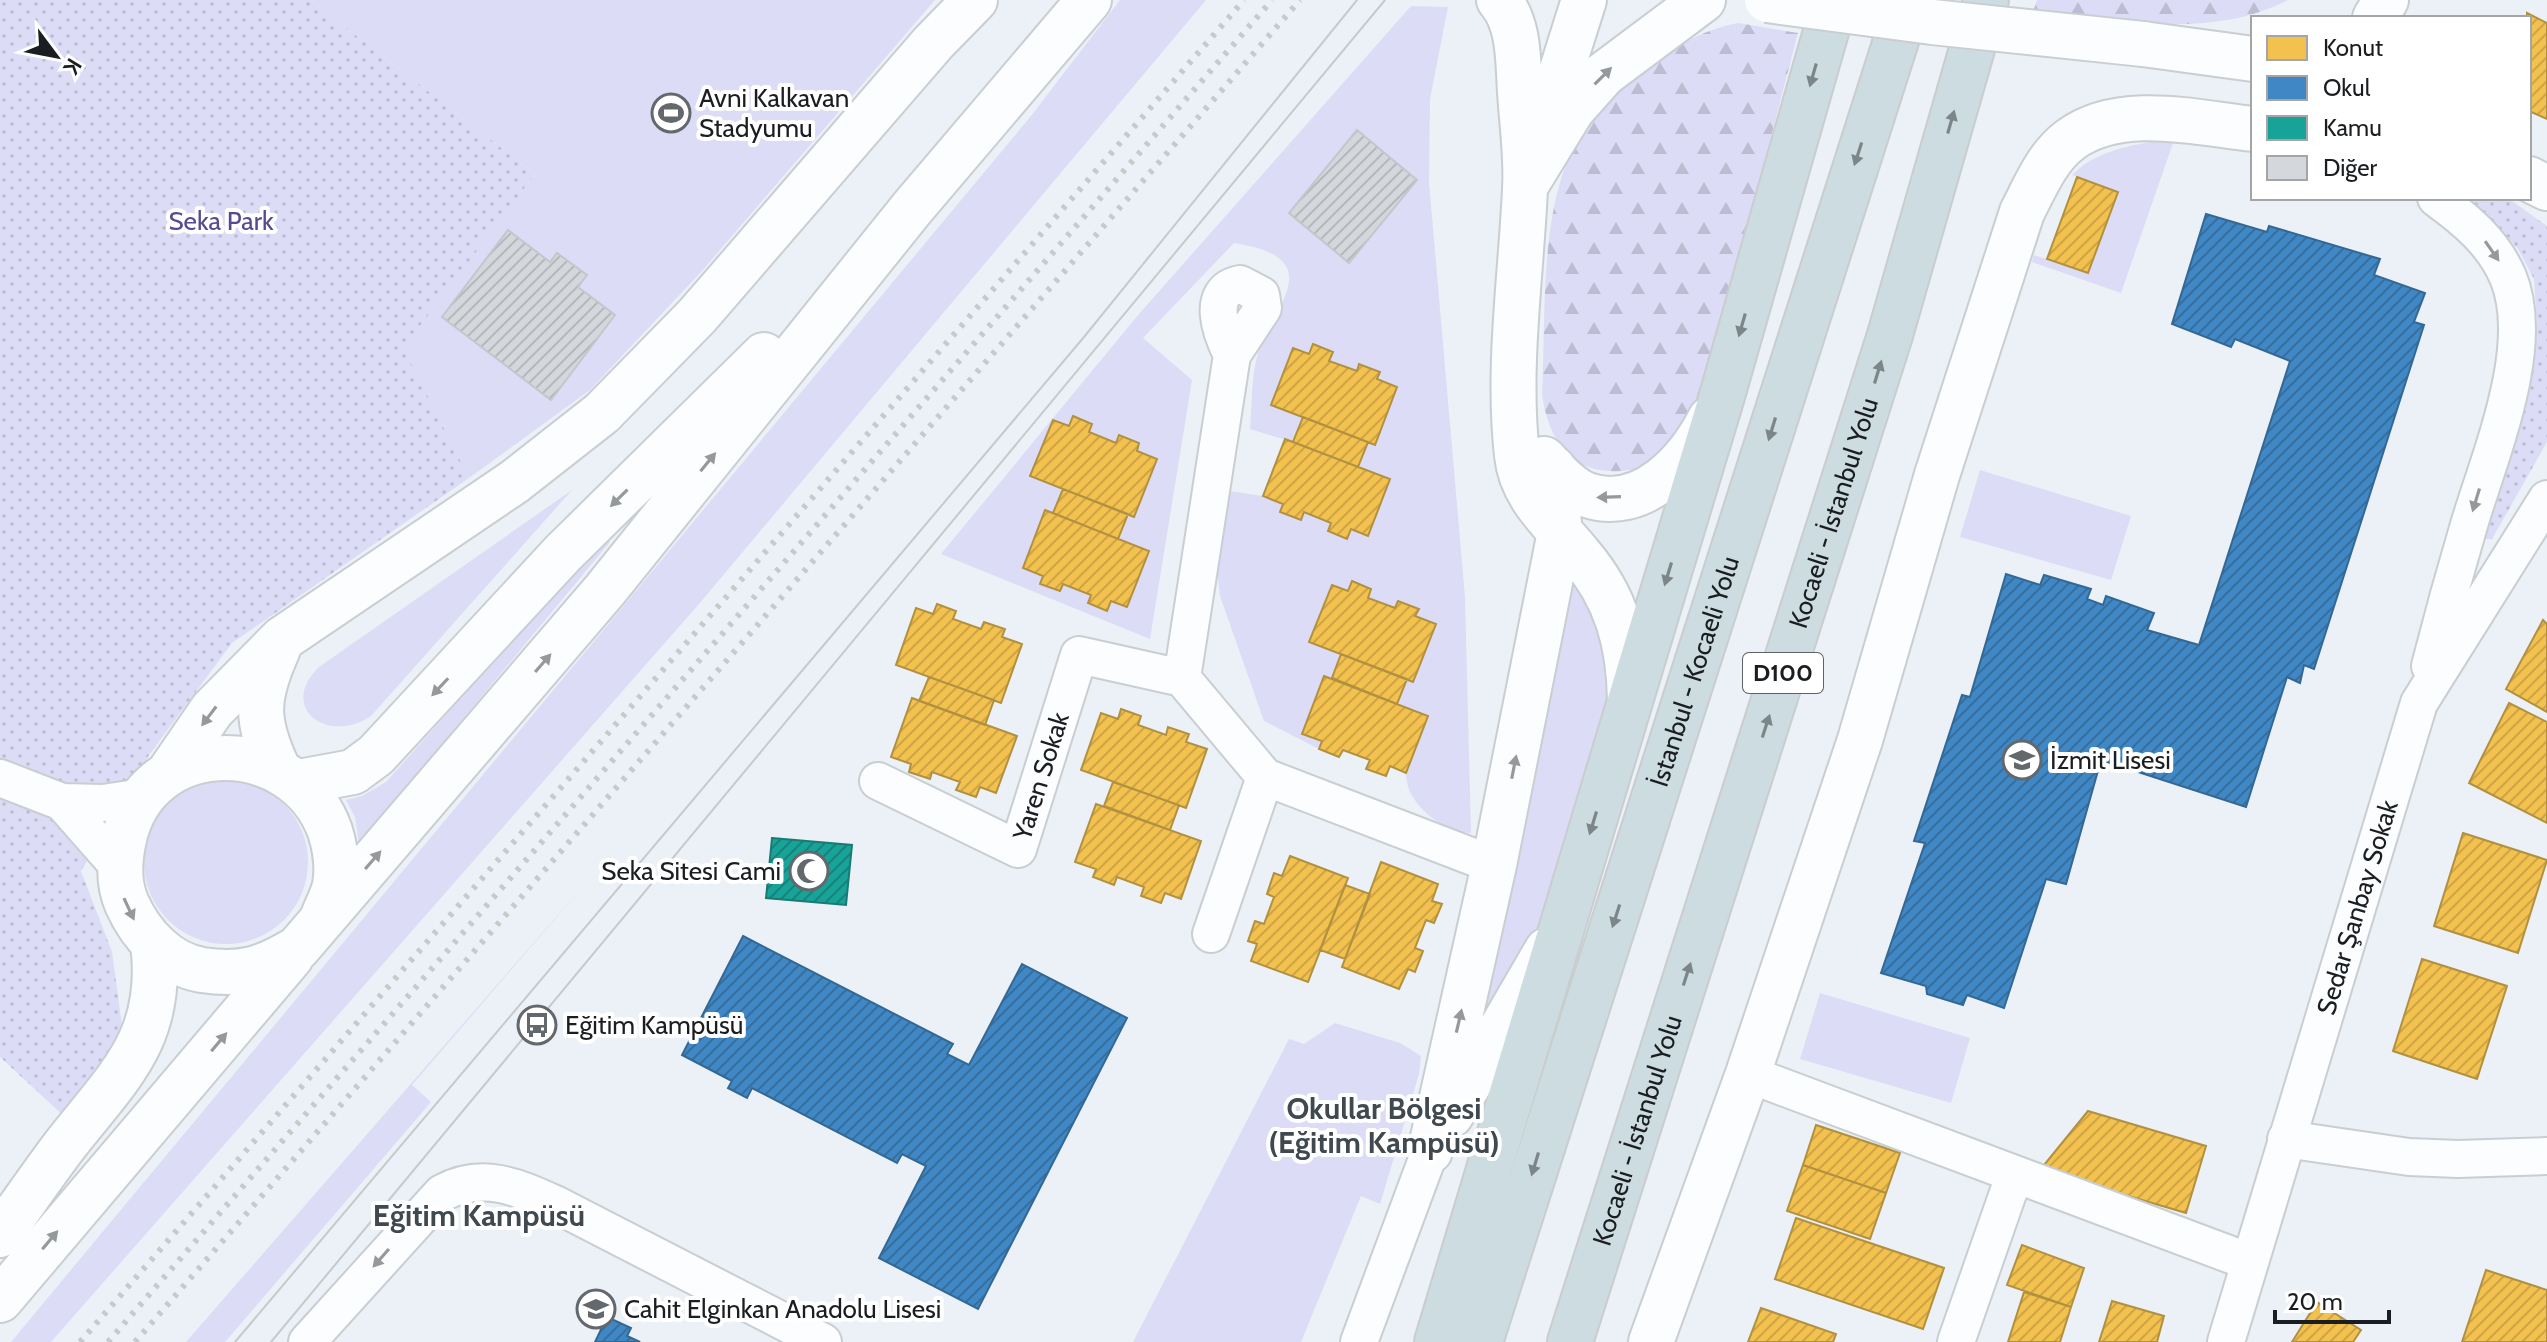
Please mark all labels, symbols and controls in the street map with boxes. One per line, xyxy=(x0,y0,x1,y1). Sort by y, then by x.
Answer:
north arrow xyxy=(16,16,96,96)
legend xyxy=(2251,16,2531,200)
text: Konut xyxy=(2323,33,2383,62)
text: K xyxy=(57,53,88,80)
one-way arrow xyxy=(1806,63,1819,87)
one-way arrow xyxy=(1593,67,1612,86)
text: Okul xyxy=(2323,73,2371,102)
place label: Avni Kalkavan Stadyumu xyxy=(699,82,849,144)
sports icon: Avni Kalkavan Stadyumu xyxy=(650,92,692,134)
one-way arrow xyxy=(1945,110,1958,134)
text: Kamu xyxy=(2323,113,2382,142)
one-way arrow xyxy=(1851,142,1863,166)
text: Diğer xyxy=(2323,153,2378,182)
park label: Seka Park xyxy=(168,205,274,237)
one-way arrow xyxy=(2484,240,2499,261)
one-way arrow xyxy=(1735,313,1748,337)
one-way arrow xyxy=(1872,359,1885,383)
street label: Kocaeli - İstanbul Yolu xyxy=(1782,394,1885,632)
one-way arrow xyxy=(1765,417,1778,441)
one-way arrow xyxy=(699,452,716,472)
one-way arrow xyxy=(610,488,629,507)
one-way arrow xyxy=(2469,488,2482,512)
one-way arrow xyxy=(1596,490,1622,503)
street label: İstanbul - Kocaeli Yolu xyxy=(1643,552,1746,791)
one-way arrow xyxy=(1661,563,1674,587)
one-way arrow xyxy=(533,653,551,672)
road number: D100 xyxy=(1743,653,1823,693)
one-way arrow xyxy=(431,677,449,696)
one-way arrow xyxy=(201,705,217,727)
street label: Yaren Sokak xyxy=(1006,708,1076,845)
one-way arrow xyxy=(1760,714,1773,738)
school or university icon: İzmit Lisesi xyxy=(2001,739,2043,781)
place label: İzmit Lisesi xyxy=(2050,744,2171,776)
one-way arrow xyxy=(1508,754,1520,779)
street label: Sedar Şanbay Sokak xyxy=(2310,796,2405,1018)
one-way arrow xyxy=(1586,811,1599,835)
one-way arrow xyxy=(364,850,381,870)
mosque icon: Seka Sitesi Cami xyxy=(788,850,830,892)
place label: Seka Sitesi Cami xyxy=(601,855,781,887)
one-way arrow xyxy=(123,897,136,921)
one-way arrow xyxy=(1609,905,1622,929)
one-way arrow xyxy=(1681,962,1694,986)
bus stop icon: Eğitim Kampüsü xyxy=(516,1004,558,1046)
one-way arrow xyxy=(1453,1008,1466,1033)
place label: Eğitim Kampüsü xyxy=(565,1009,743,1041)
street label: Kocaeli - İstanbul Yolu xyxy=(1586,1011,1689,1250)
one-way arrow xyxy=(210,1032,227,1052)
district label: Okullar Bölgesi (Eğitim Kampüsü) xyxy=(1269,1090,1499,1161)
one-way arrow xyxy=(1529,1153,1541,1177)
district label: Eğitim Kampüsü xyxy=(373,1197,585,1234)
one-way arrow xyxy=(41,1230,59,1250)
one-way arrow xyxy=(373,1248,391,1267)
scale bar xyxy=(2275,1274,2389,1324)
text: 20 m xyxy=(2287,1287,2343,1316)
school or university icon: Cahit Elginkan Anadolu Lisesi xyxy=(575,1288,617,1330)
place label: Cahit Elginkan Anadolu Lisesi xyxy=(624,1293,941,1325)

